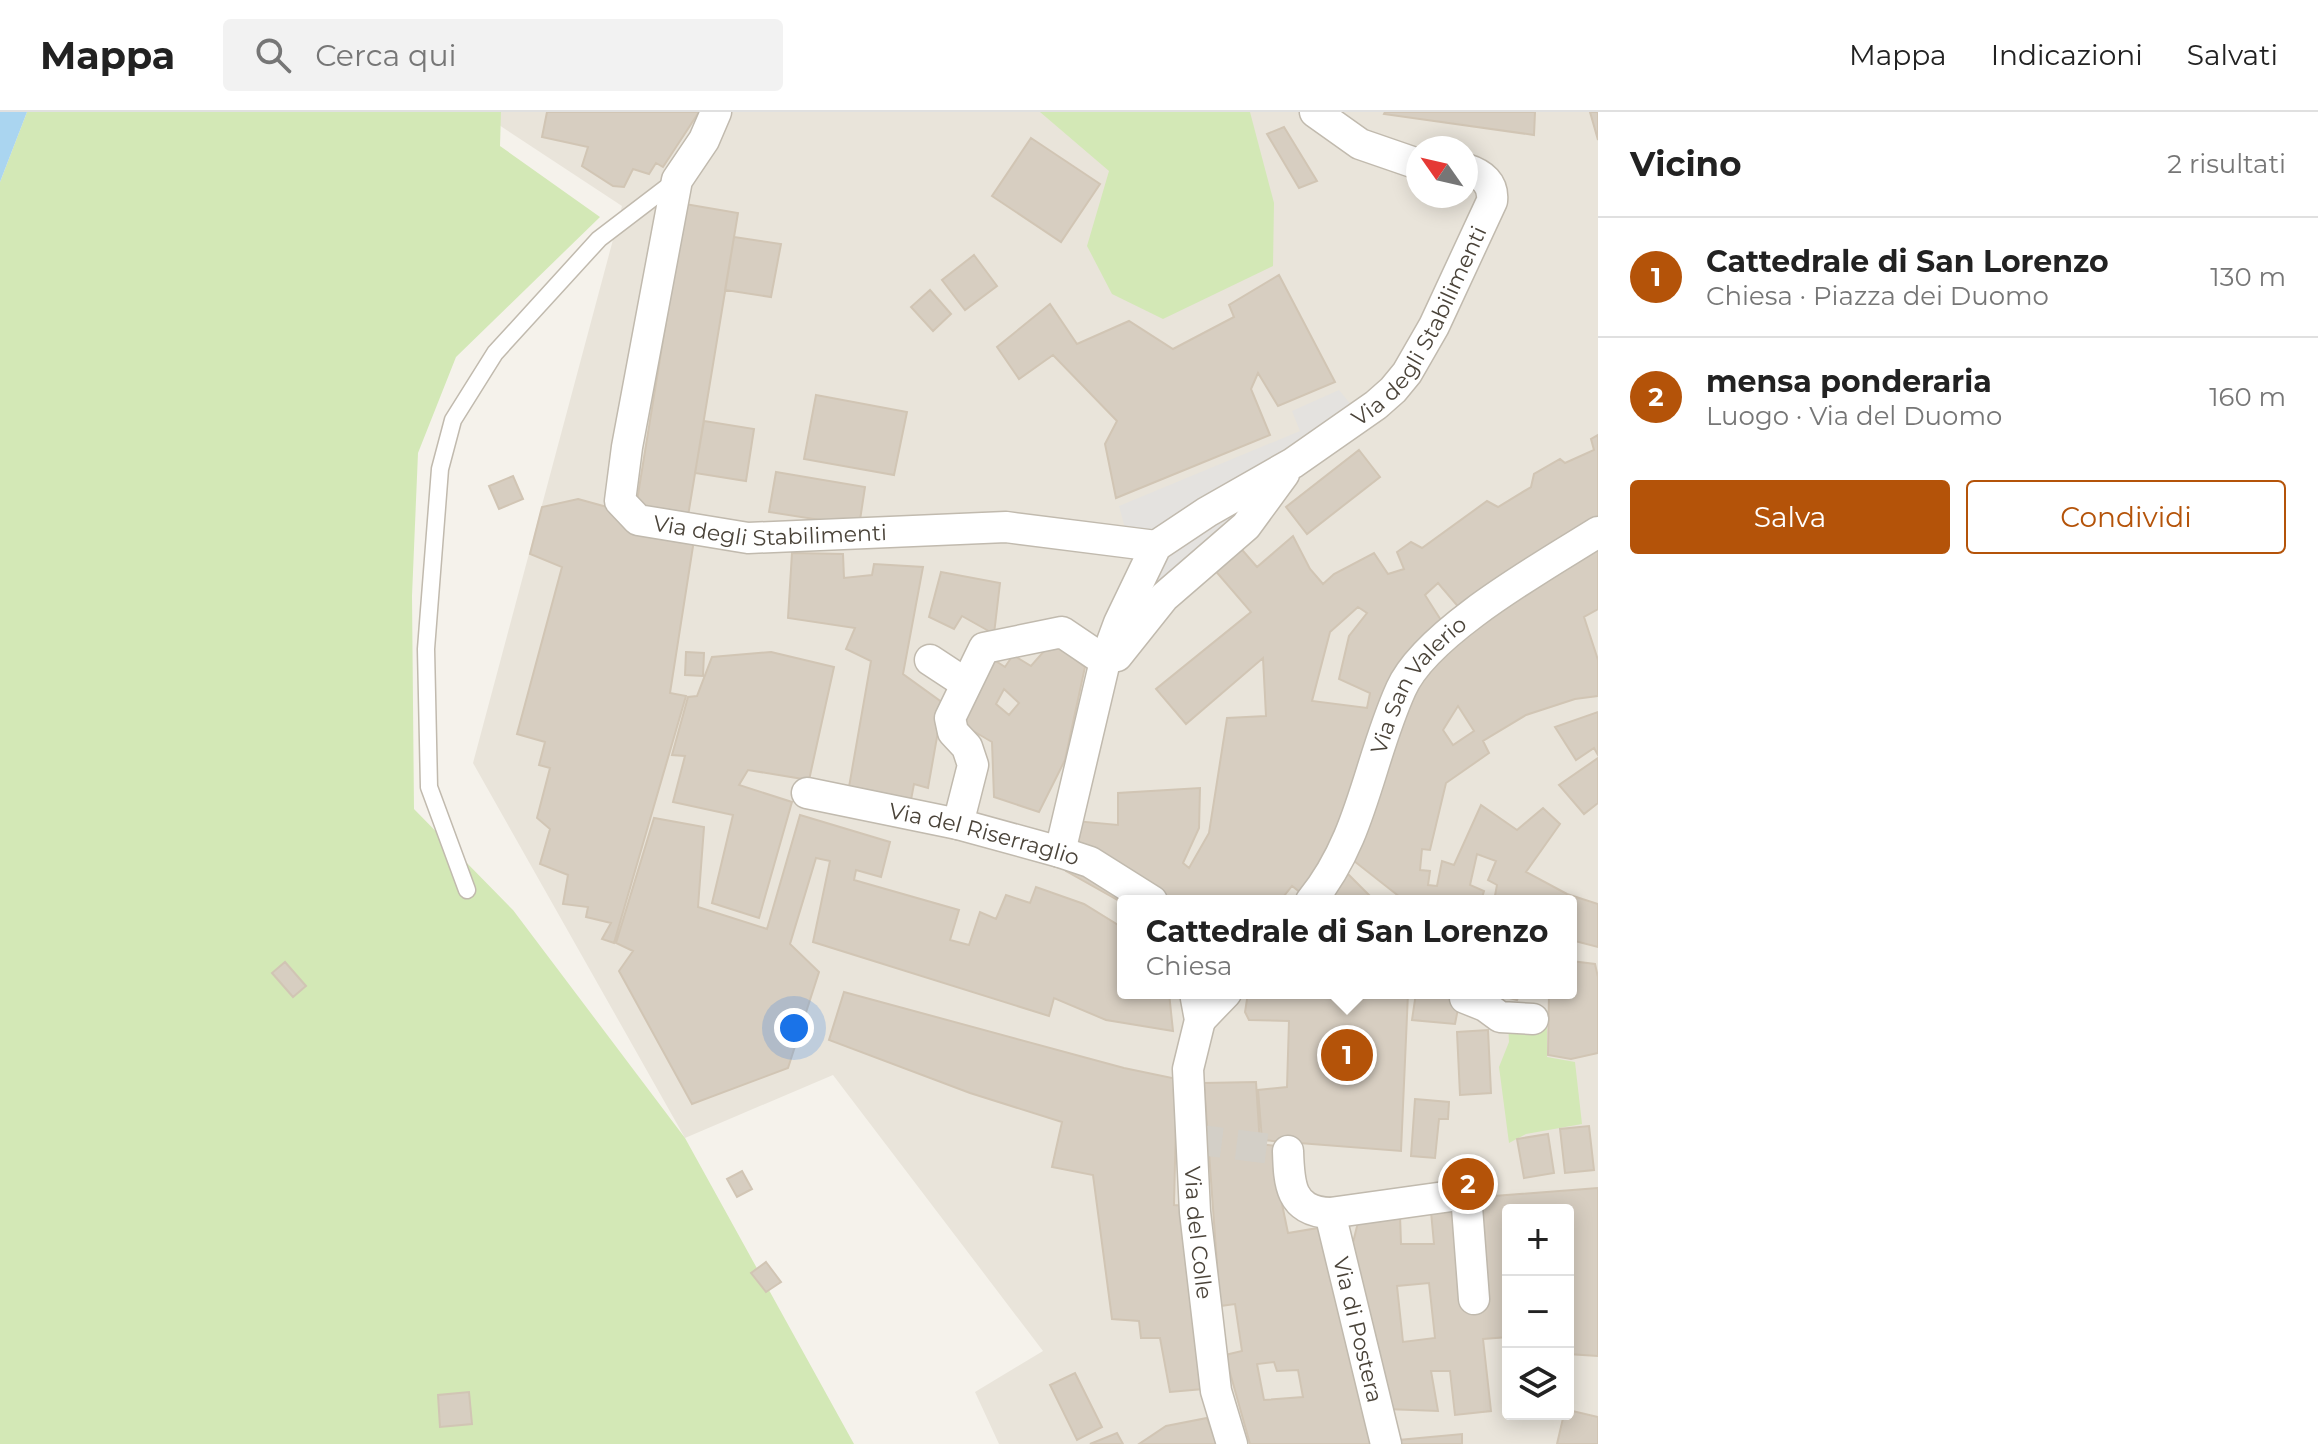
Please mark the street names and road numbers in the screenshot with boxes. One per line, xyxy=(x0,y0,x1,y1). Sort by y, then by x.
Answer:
street label: Via degli Stabilimenti xyxy=(1346,222,1492,432)
street label: Via degli Stabilimenti xyxy=(651,510,887,552)
street label: Via San Valerio xyxy=(1365,611,1472,757)
street label: Via del Riserraglio xyxy=(887,797,1083,872)
street label: Via del Colle xyxy=(1179,1166,1218,1301)
street label: Via di Postera xyxy=(1327,1254,1388,1405)

